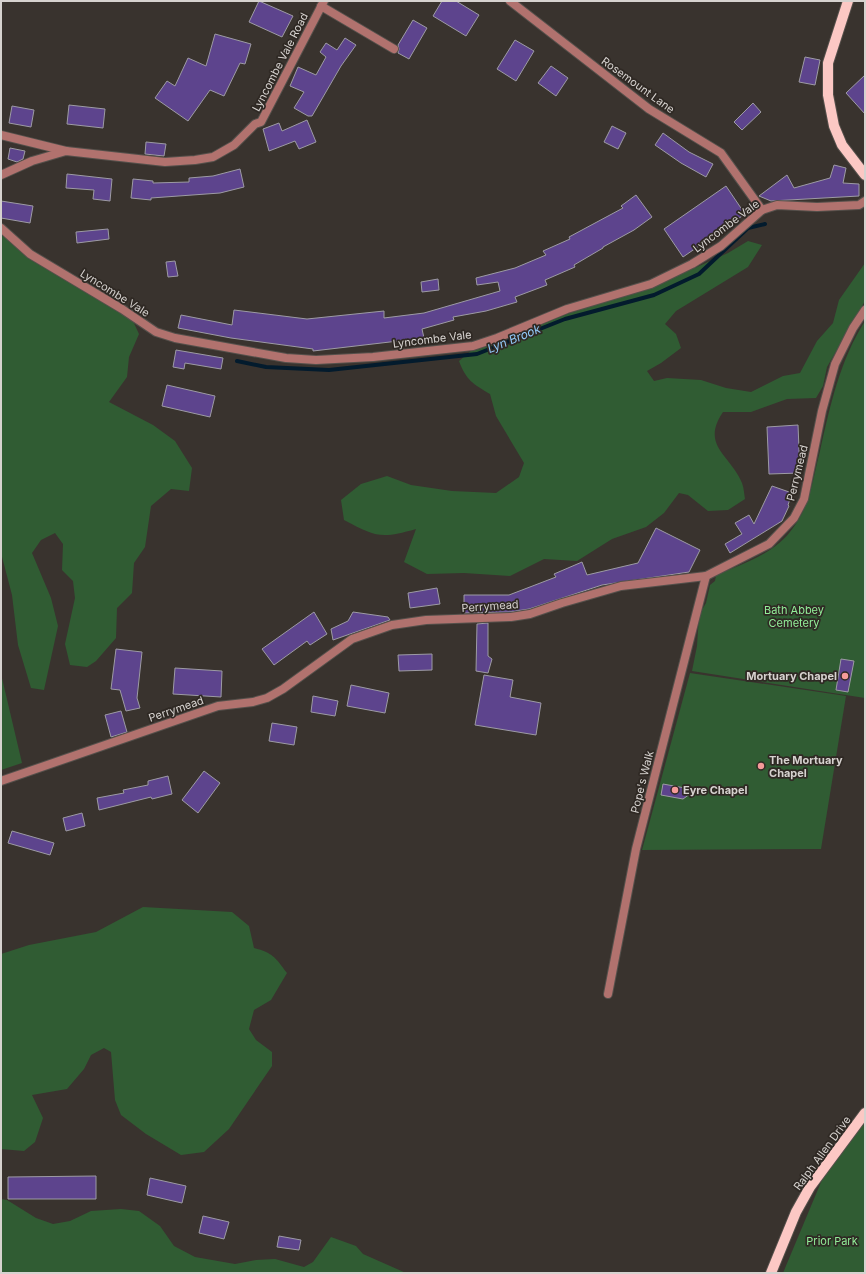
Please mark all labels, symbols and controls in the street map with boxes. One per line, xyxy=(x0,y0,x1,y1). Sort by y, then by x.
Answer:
street label: Lyncombe Vale Road xyxy=(249,10,311,114)
street label: Rosemount Lane xyxy=(599,54,677,116)
street label: Lyncombe Vale xyxy=(690,197,762,255)
street label: Lyncombe Vale xyxy=(78,266,152,320)
water label: Lyn Brook xyxy=(485,321,543,356)
street label: Lyncombe Vale xyxy=(392,327,472,351)
street label: Perrymead xyxy=(783,444,811,502)
street label: Perrymead xyxy=(461,597,519,615)
park label: Bath Abbey Cemetery xyxy=(764,603,824,630)
place label: Mortuary Chapel xyxy=(746,669,837,683)
marker: Mortuary Chapel xyxy=(840,671,850,681)
street label: Perrymead xyxy=(147,693,205,725)
street label: Pope's Walk xyxy=(627,749,657,815)
place label: The Mortuary Chapel xyxy=(769,753,843,780)
marker: The Mortuary Chapel xyxy=(756,761,766,771)
place label: Eyre Chapel xyxy=(683,783,748,797)
marker: Eyre Chapel xyxy=(670,785,680,795)
street label: Ralph Allen Drive xyxy=(790,1113,854,1193)
park label: Prior Park xyxy=(806,1234,858,1248)

